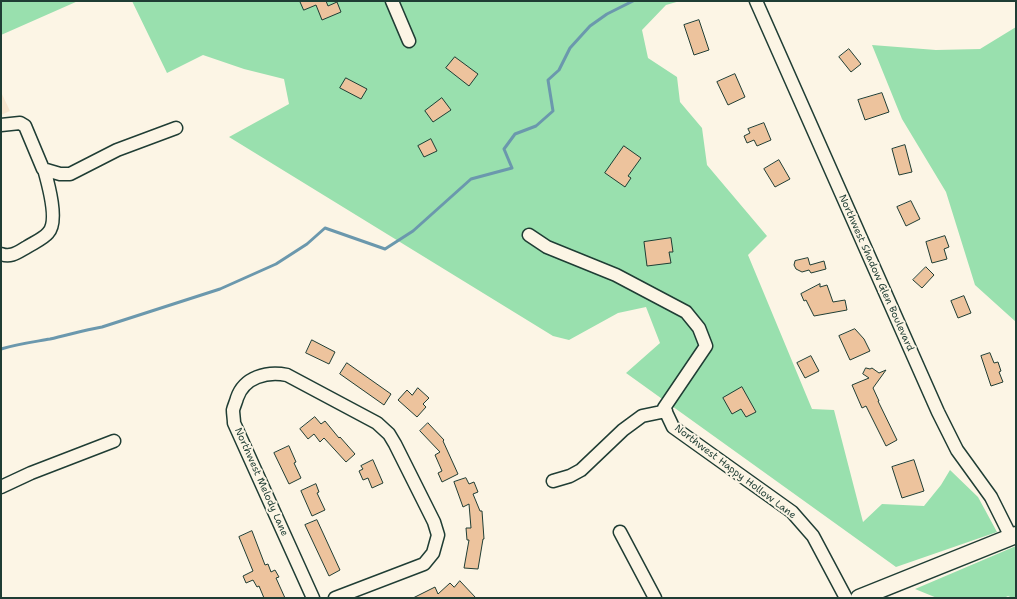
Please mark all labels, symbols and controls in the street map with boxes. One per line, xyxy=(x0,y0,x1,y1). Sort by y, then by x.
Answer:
street label: Northwest Shadow Glen Boulevard xyxy=(836,193,916,353)
street label: Northwest Happy Hollow Lane xyxy=(672,422,798,522)
street label: Northwest Melody Lane xyxy=(232,426,290,538)

